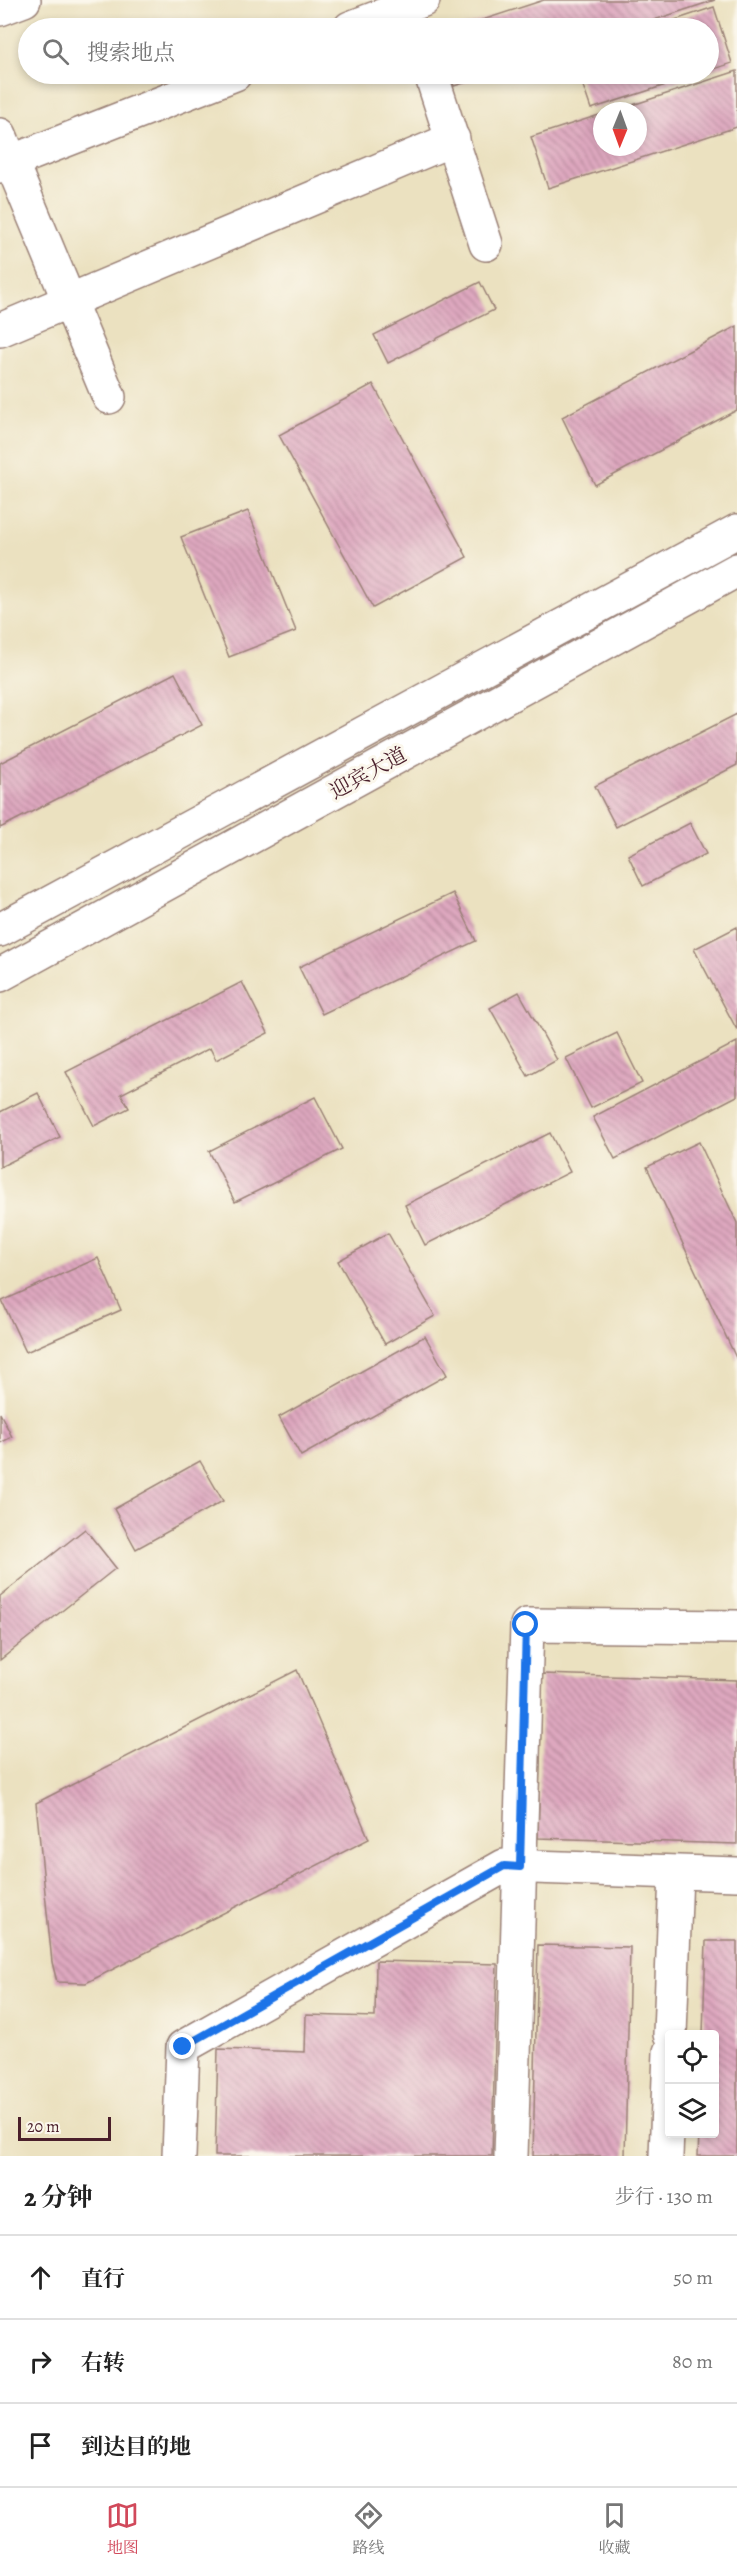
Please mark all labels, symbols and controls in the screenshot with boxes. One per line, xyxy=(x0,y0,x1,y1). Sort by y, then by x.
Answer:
search box xyxy=(18,18,719,84)
icon: search xyxy=(39,35,72,68)
text: 搜索地点 xyxy=(87,38,175,68)
north arrow xyxy=(593,102,647,156)
street label: 迎宾大道 xyxy=(324,740,412,806)
route start xyxy=(512,1611,538,1637)
map controls xyxy=(665,2030,719,2138)
button: locate xyxy=(665,2030,719,2084)
route end xyxy=(169,2033,195,2059)
button: layers xyxy=(665,2084,719,2138)
scale bar xyxy=(18,2114,111,2142)
text: 20 m xyxy=(27,2116,60,2138)
text: 2 分钟 xyxy=(24,2180,93,2215)
text: 步行 · 130 m xyxy=(615,2183,713,2210)
icon: ahead xyxy=(24,2261,57,2294)
text: 直行 xyxy=(81,2264,125,2294)
text: 50 m xyxy=(673,2264,713,2291)
icon: right xyxy=(24,2345,57,2378)
text: 右转 xyxy=(81,2348,125,2378)
text: 80 m xyxy=(672,2348,713,2375)
icon: arrive xyxy=(24,2429,57,2462)
text: 到达目的地 xyxy=(81,2432,191,2462)
tab: 地图 xyxy=(106,2499,139,2559)
tab: 路线 xyxy=(352,2499,385,2559)
tab: 收藏 xyxy=(598,2499,631,2559)

